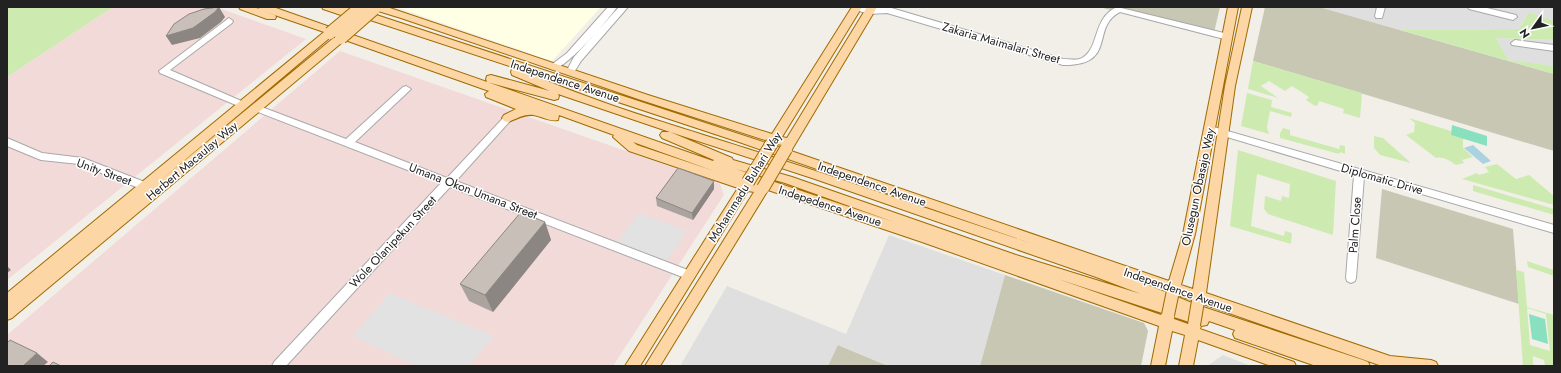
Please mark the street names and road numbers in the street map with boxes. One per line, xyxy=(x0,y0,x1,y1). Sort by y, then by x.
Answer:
street label: Zakaria Maimalari Street xyxy=(940,18,1062,68)
street label: Independence Avenue xyxy=(508,55,622,107)
street label: Herbert Macaulay Way xyxy=(142,117,242,205)
street label: Olusegun Obasajo Way xyxy=(1177,126,1219,248)
street label: Mohammadu Buhari Way xyxy=(704,128,787,246)
street label: Unity Street xyxy=(74,154,134,190)
street label: Independence Avenue xyxy=(815,157,929,211)
street label: Umana Okon Umana Street xyxy=(406,158,540,224)
street label: Diplomatic Drive xyxy=(1339,159,1425,199)
street label: Indepedence Avenue xyxy=(776,181,884,231)
street label: Wole Olanipekun Street xyxy=(345,192,441,292)
street label: Palm Close xyxy=(1344,196,1366,254)
street label: Independence Avenue xyxy=(1121,263,1235,317)

